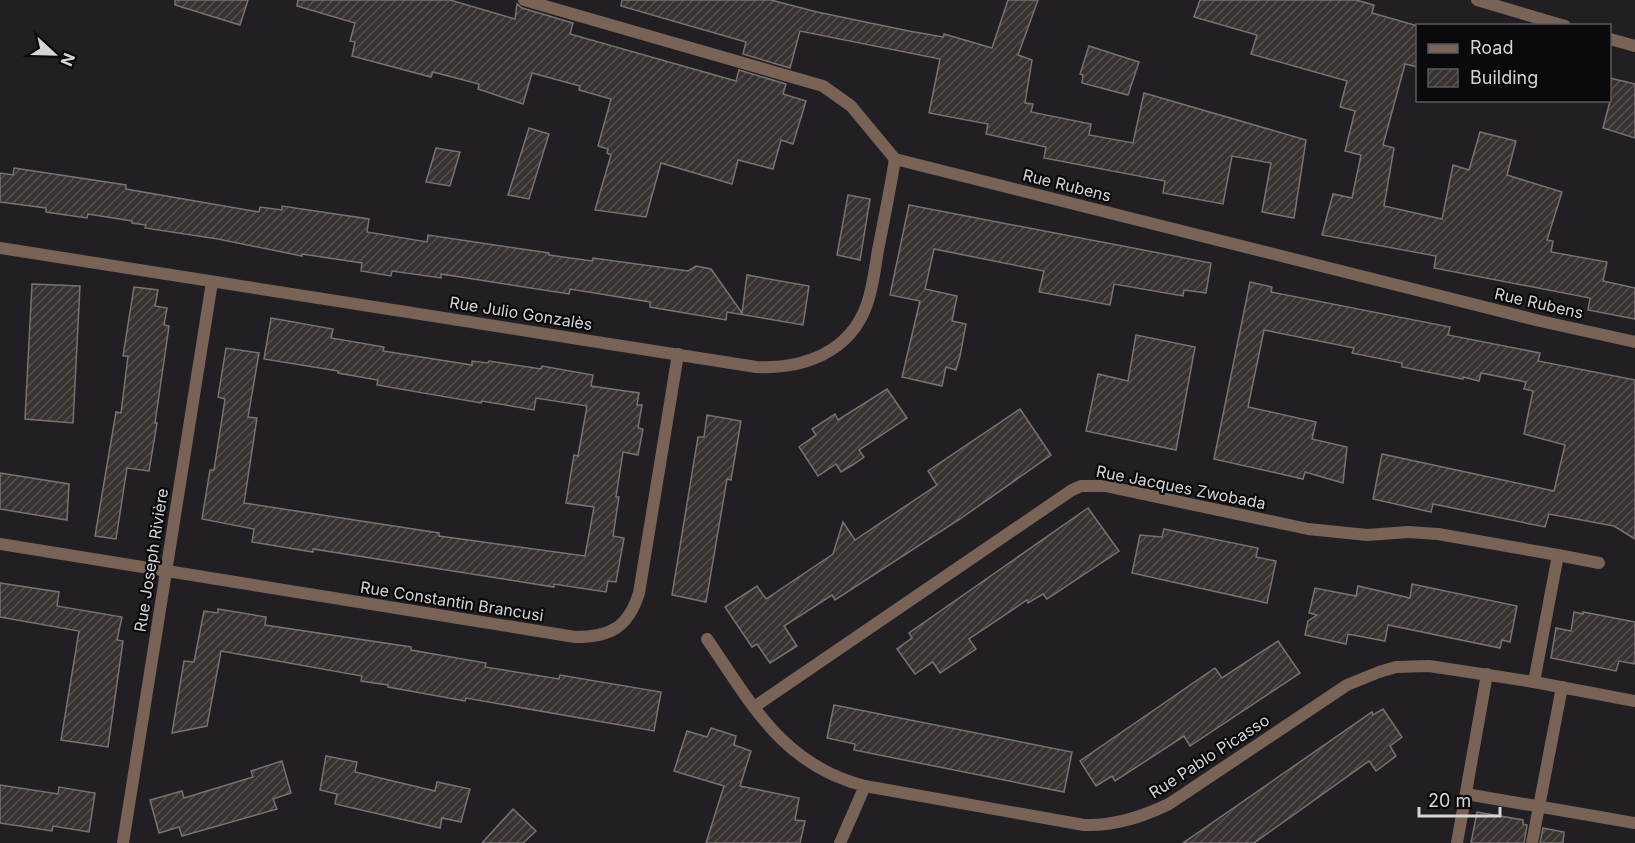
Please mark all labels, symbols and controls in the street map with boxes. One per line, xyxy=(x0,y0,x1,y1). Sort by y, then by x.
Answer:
north arrow xyxy=(24,24,84,84)
legend xyxy=(1416,24,1611,102)
text: Road xyxy=(1470,37,1513,58)
text: N xyxy=(56,50,79,69)
text: Building xyxy=(1470,67,1538,88)
street label: Rue Rubens xyxy=(1021,164,1113,206)
street label: Rue Rubens xyxy=(1493,283,1585,323)
street label: Rue Julio Gonzalès xyxy=(448,292,594,334)
street label: Rue Jacques Zwobada xyxy=(1094,461,1268,513)
street label: Rue Joseph Rivière xyxy=(130,487,172,633)
street label: Rue Constantin Brancusi xyxy=(359,577,545,625)
street label: Rue Pablo Picasso xyxy=(1145,710,1273,802)
scale bar xyxy=(1419,780,1500,818)
text: 20 m xyxy=(1428,790,1471,811)

